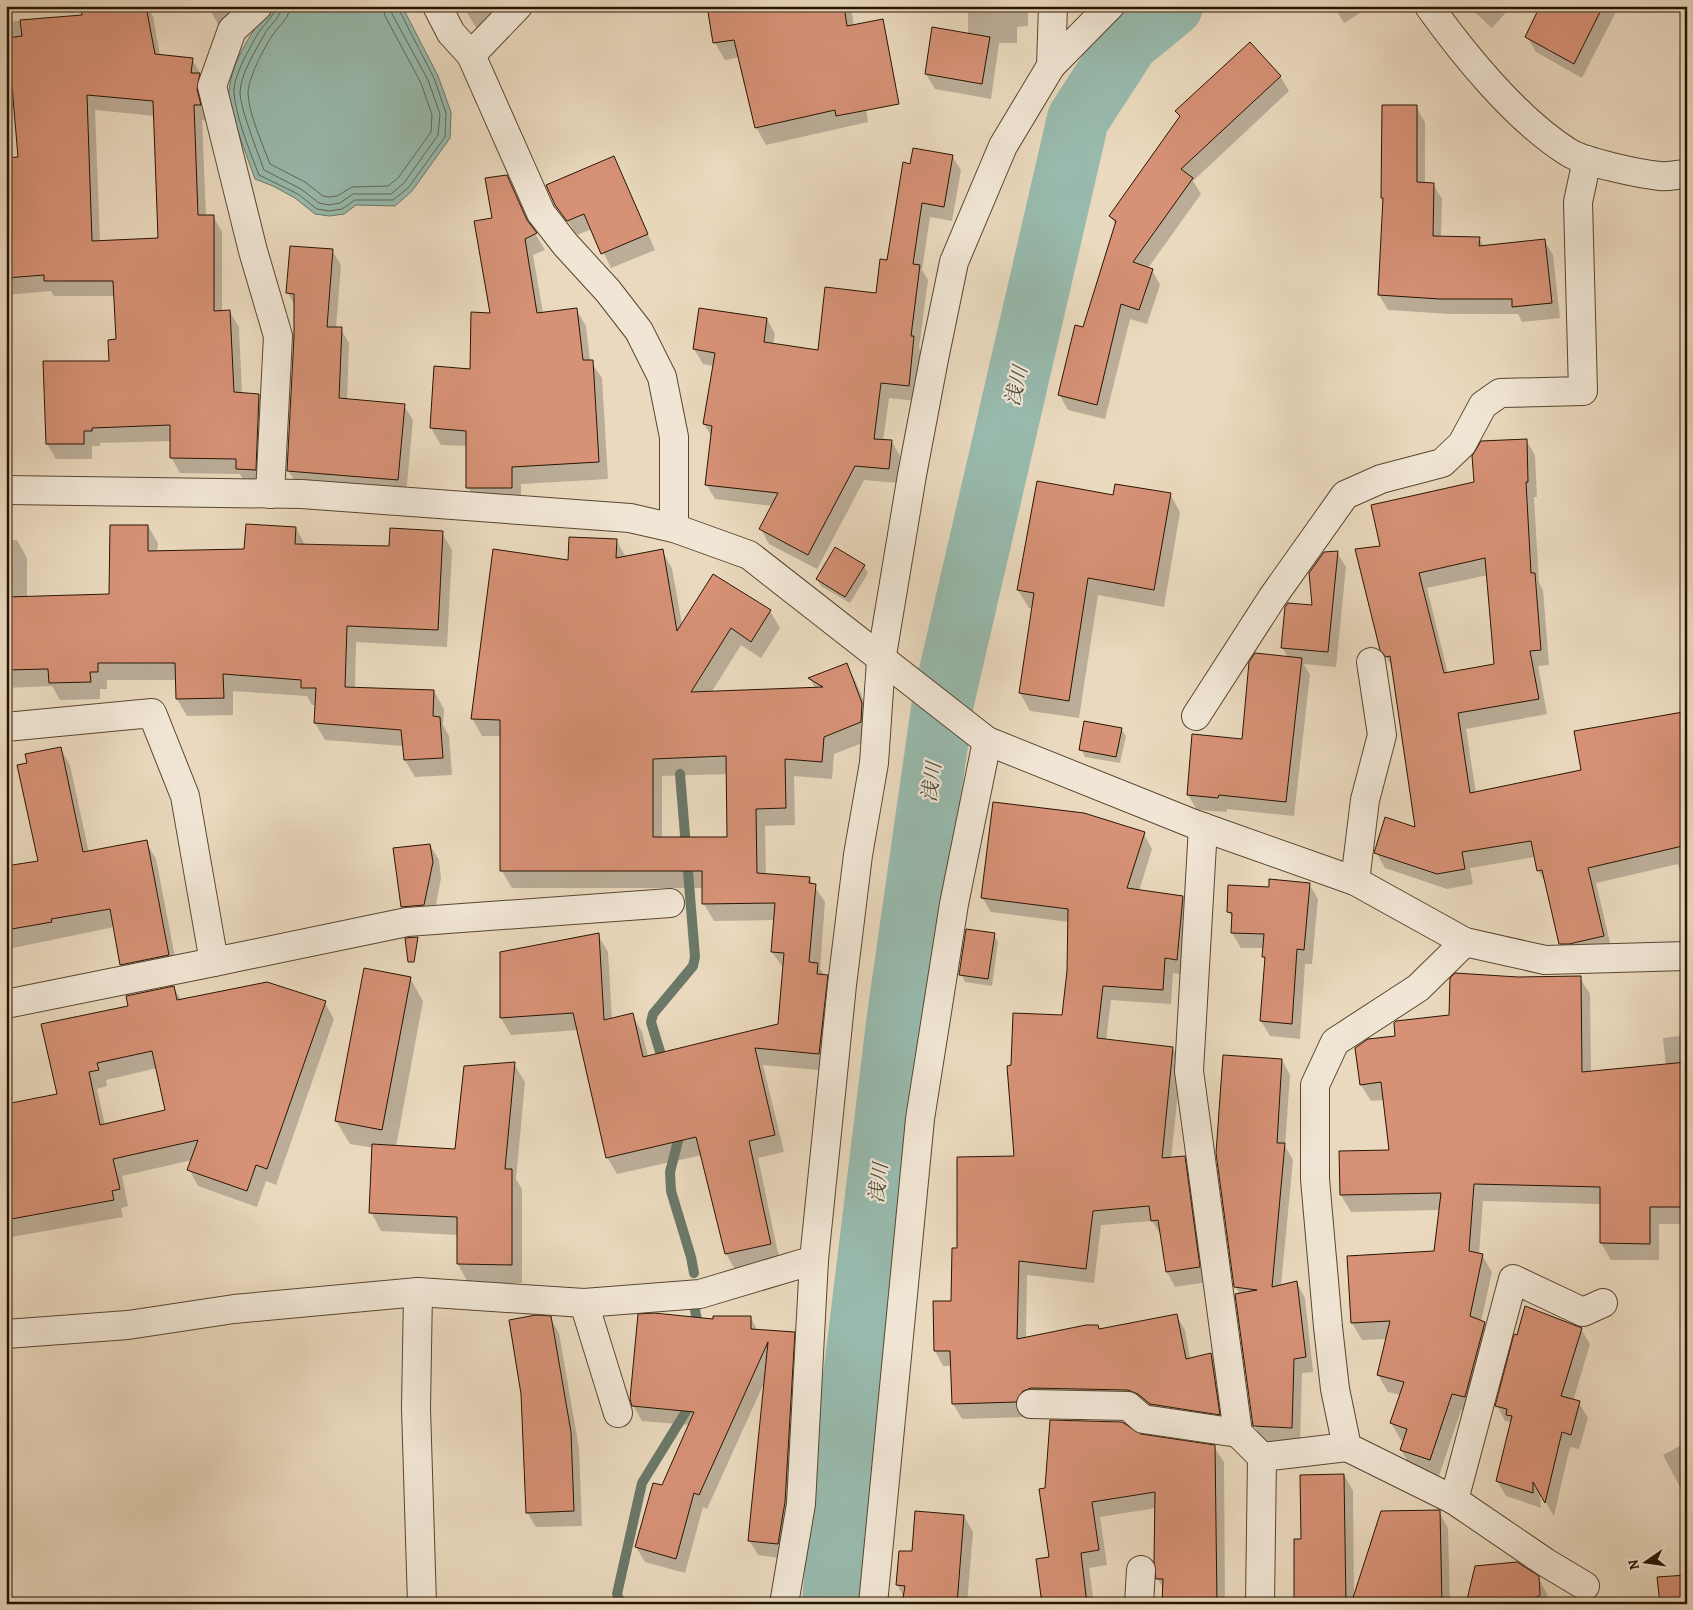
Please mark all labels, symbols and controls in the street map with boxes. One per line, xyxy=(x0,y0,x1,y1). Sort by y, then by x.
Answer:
water label: 浅川 xyxy=(999,362,1035,409)
water label: 浅川 xyxy=(915,758,948,804)
water label: 浅川 xyxy=(863,1160,895,1205)
north arrow xyxy=(1620,1538,1670,1588)
text: N xyxy=(1623,1558,1644,1572)

